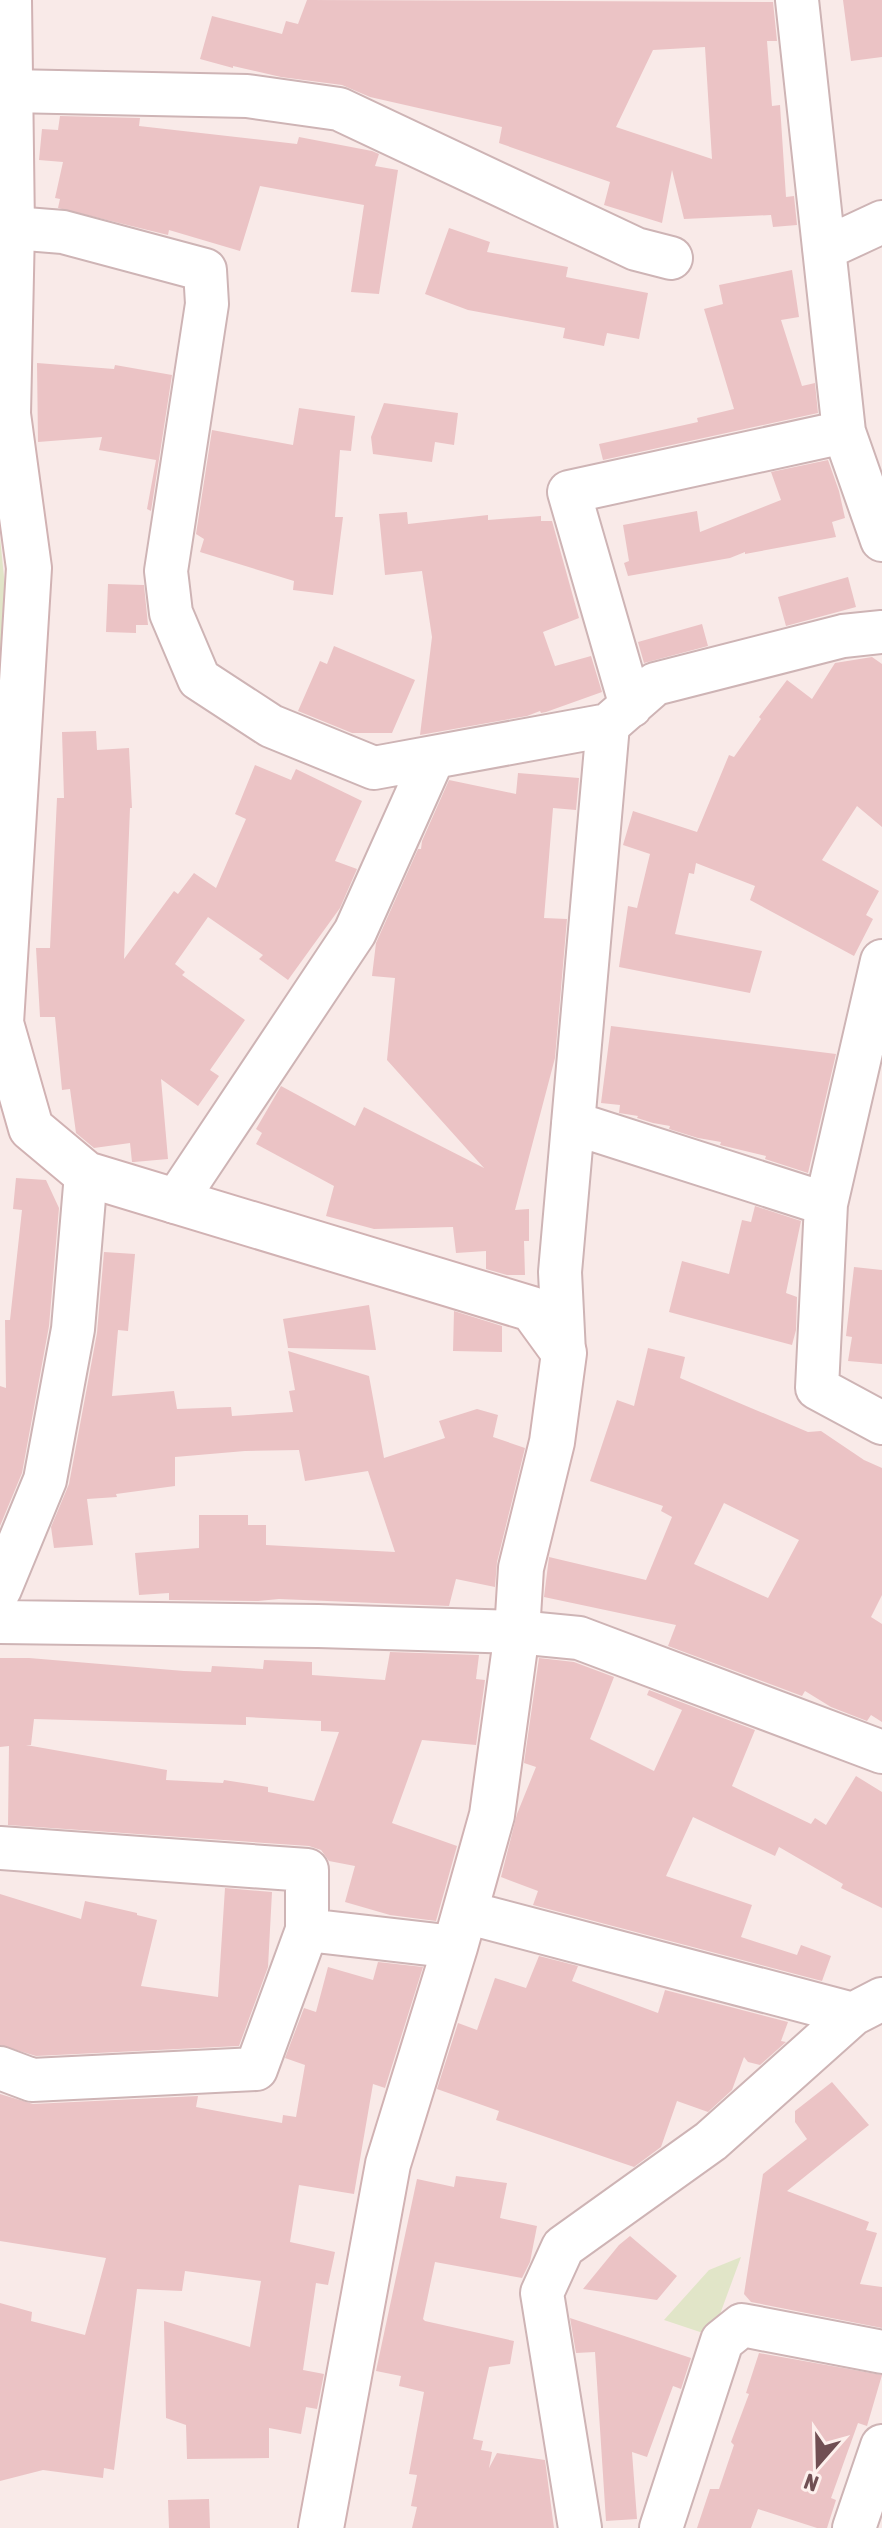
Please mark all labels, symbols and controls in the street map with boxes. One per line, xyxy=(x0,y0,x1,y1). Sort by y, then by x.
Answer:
north arrow xyxy=(778,2424,858,2504)
text: N xyxy=(801,2468,822,2497)

